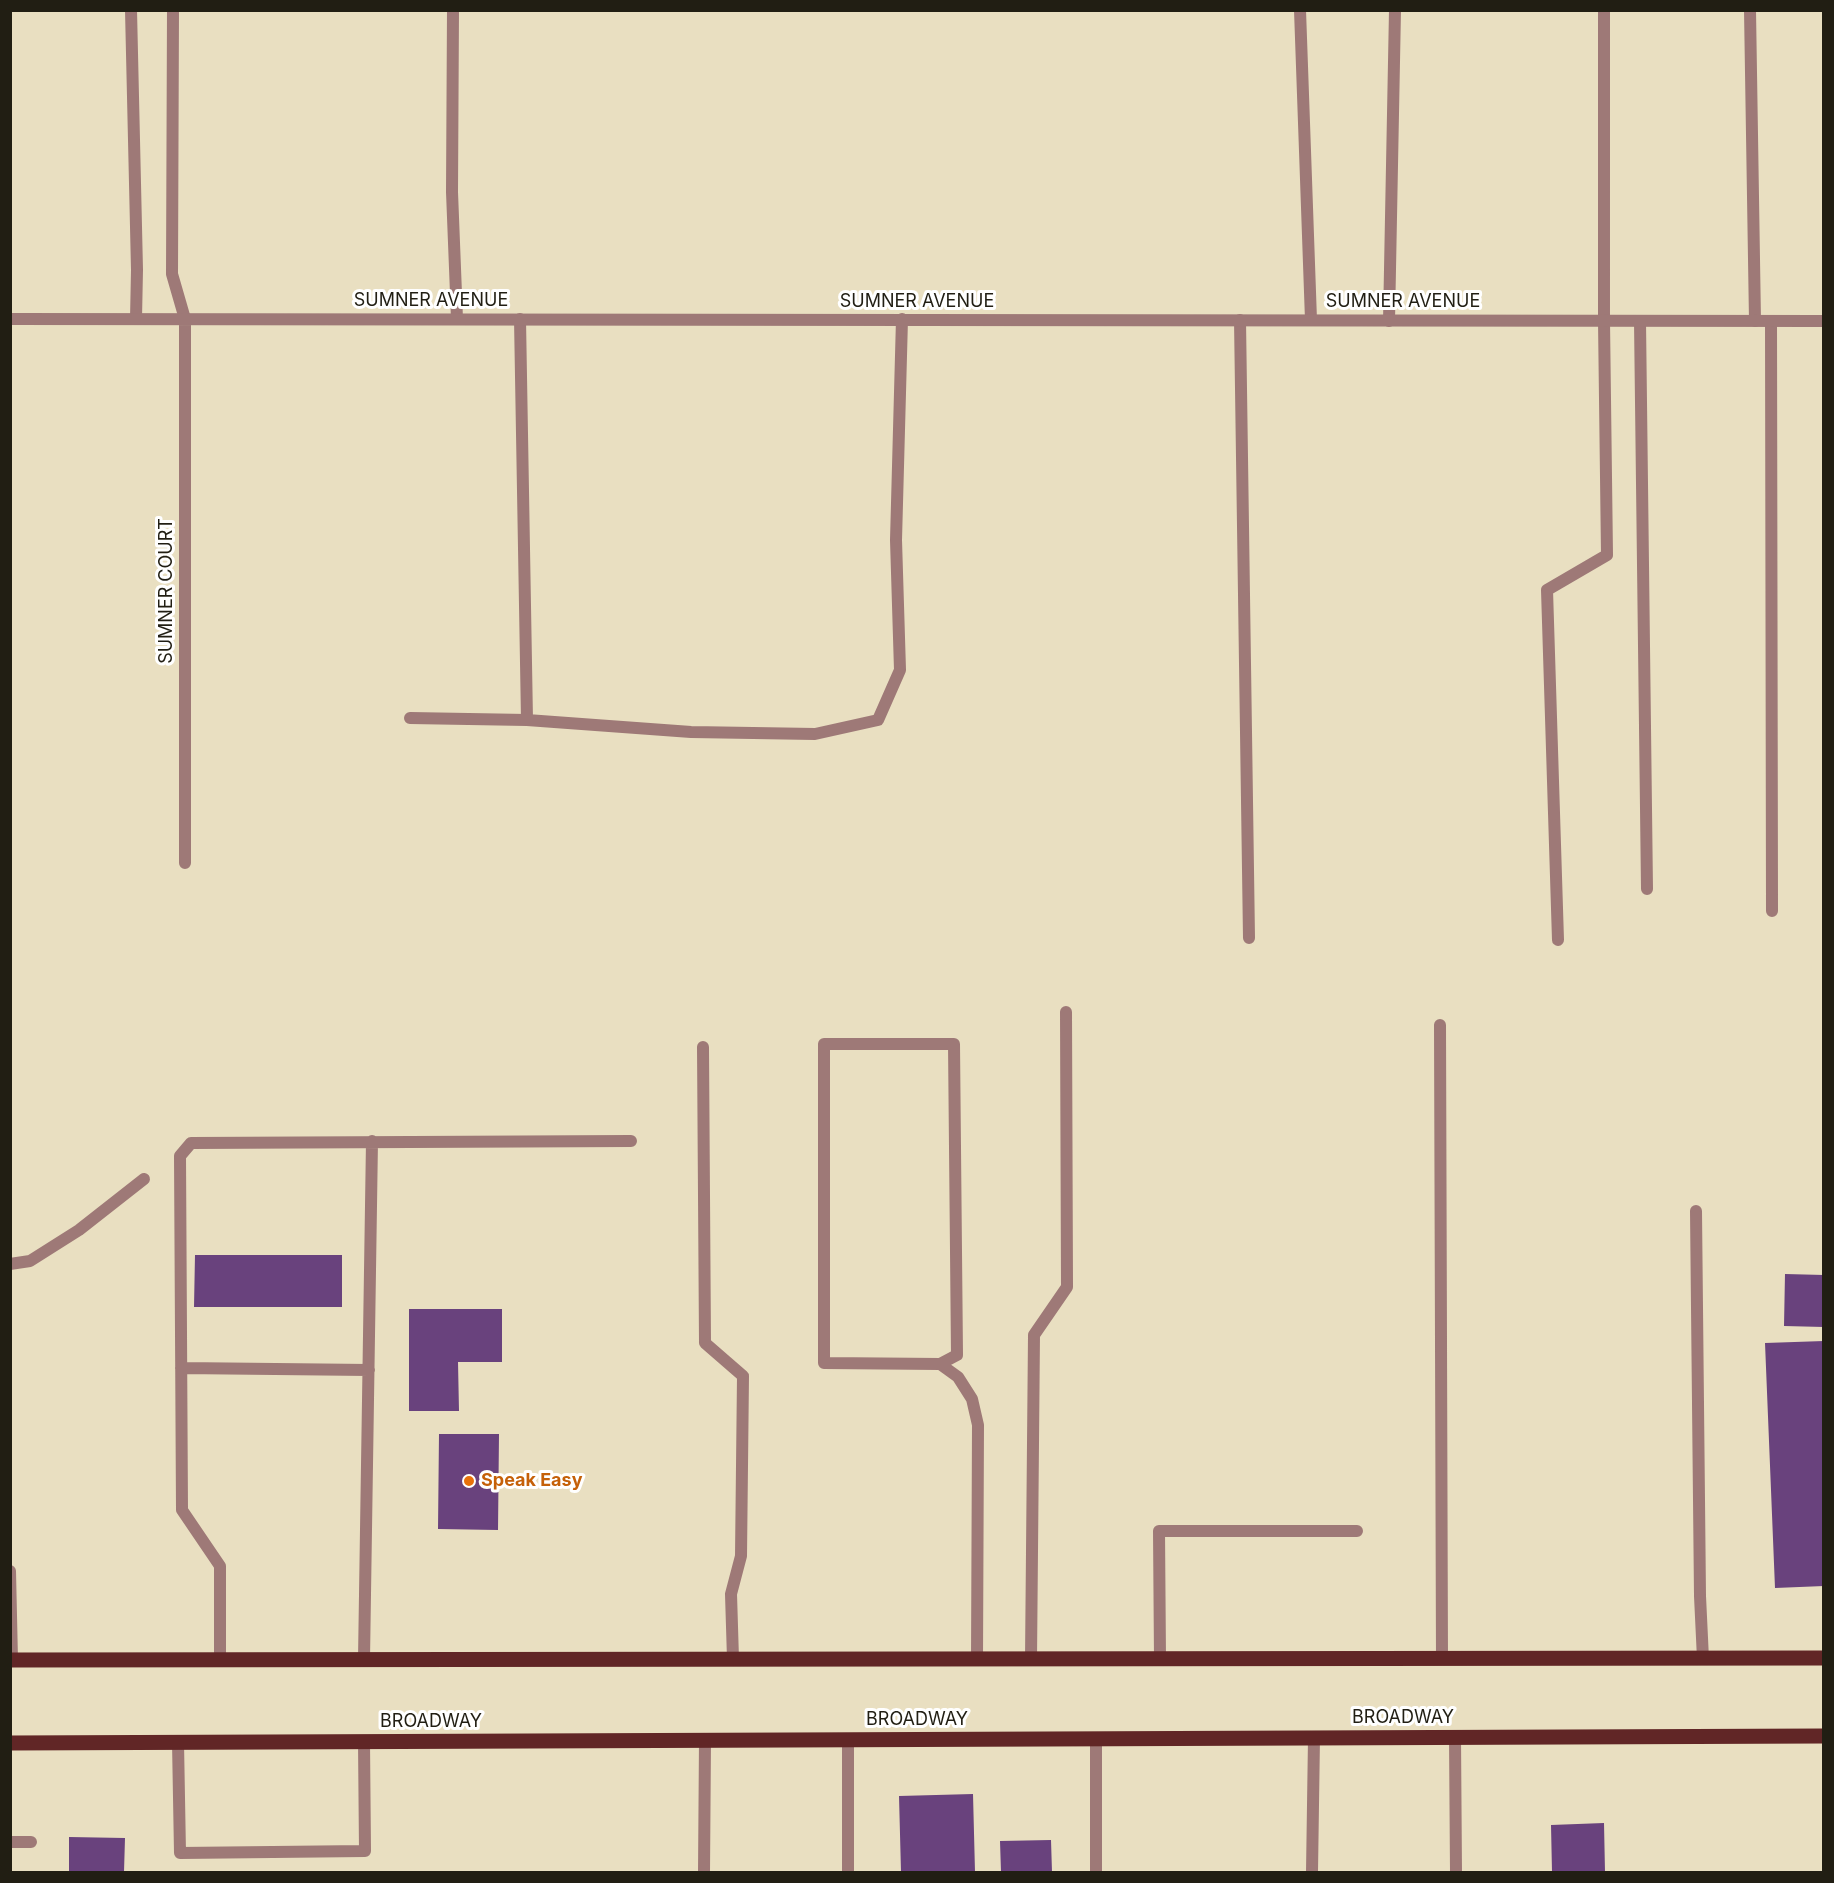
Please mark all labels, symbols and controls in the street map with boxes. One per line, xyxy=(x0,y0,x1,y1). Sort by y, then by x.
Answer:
street label: SUMNER AVENUE xyxy=(354,290,508,312)
street label: SUMNER AVENUE xyxy=(840,291,994,313)
street label: SUMNER AVENUE xyxy=(1326,291,1480,313)
street label: SUMNER COURT xyxy=(156,518,178,664)
place label: Speak Easy xyxy=(481,1470,582,1492)
marker: Speak Easy xyxy=(462,1474,476,1488)
street label: BROADWAY xyxy=(1352,1707,1454,1729)
street label: BROADWAY xyxy=(866,1709,968,1731)
street label: BROADWAY xyxy=(380,1711,482,1733)

